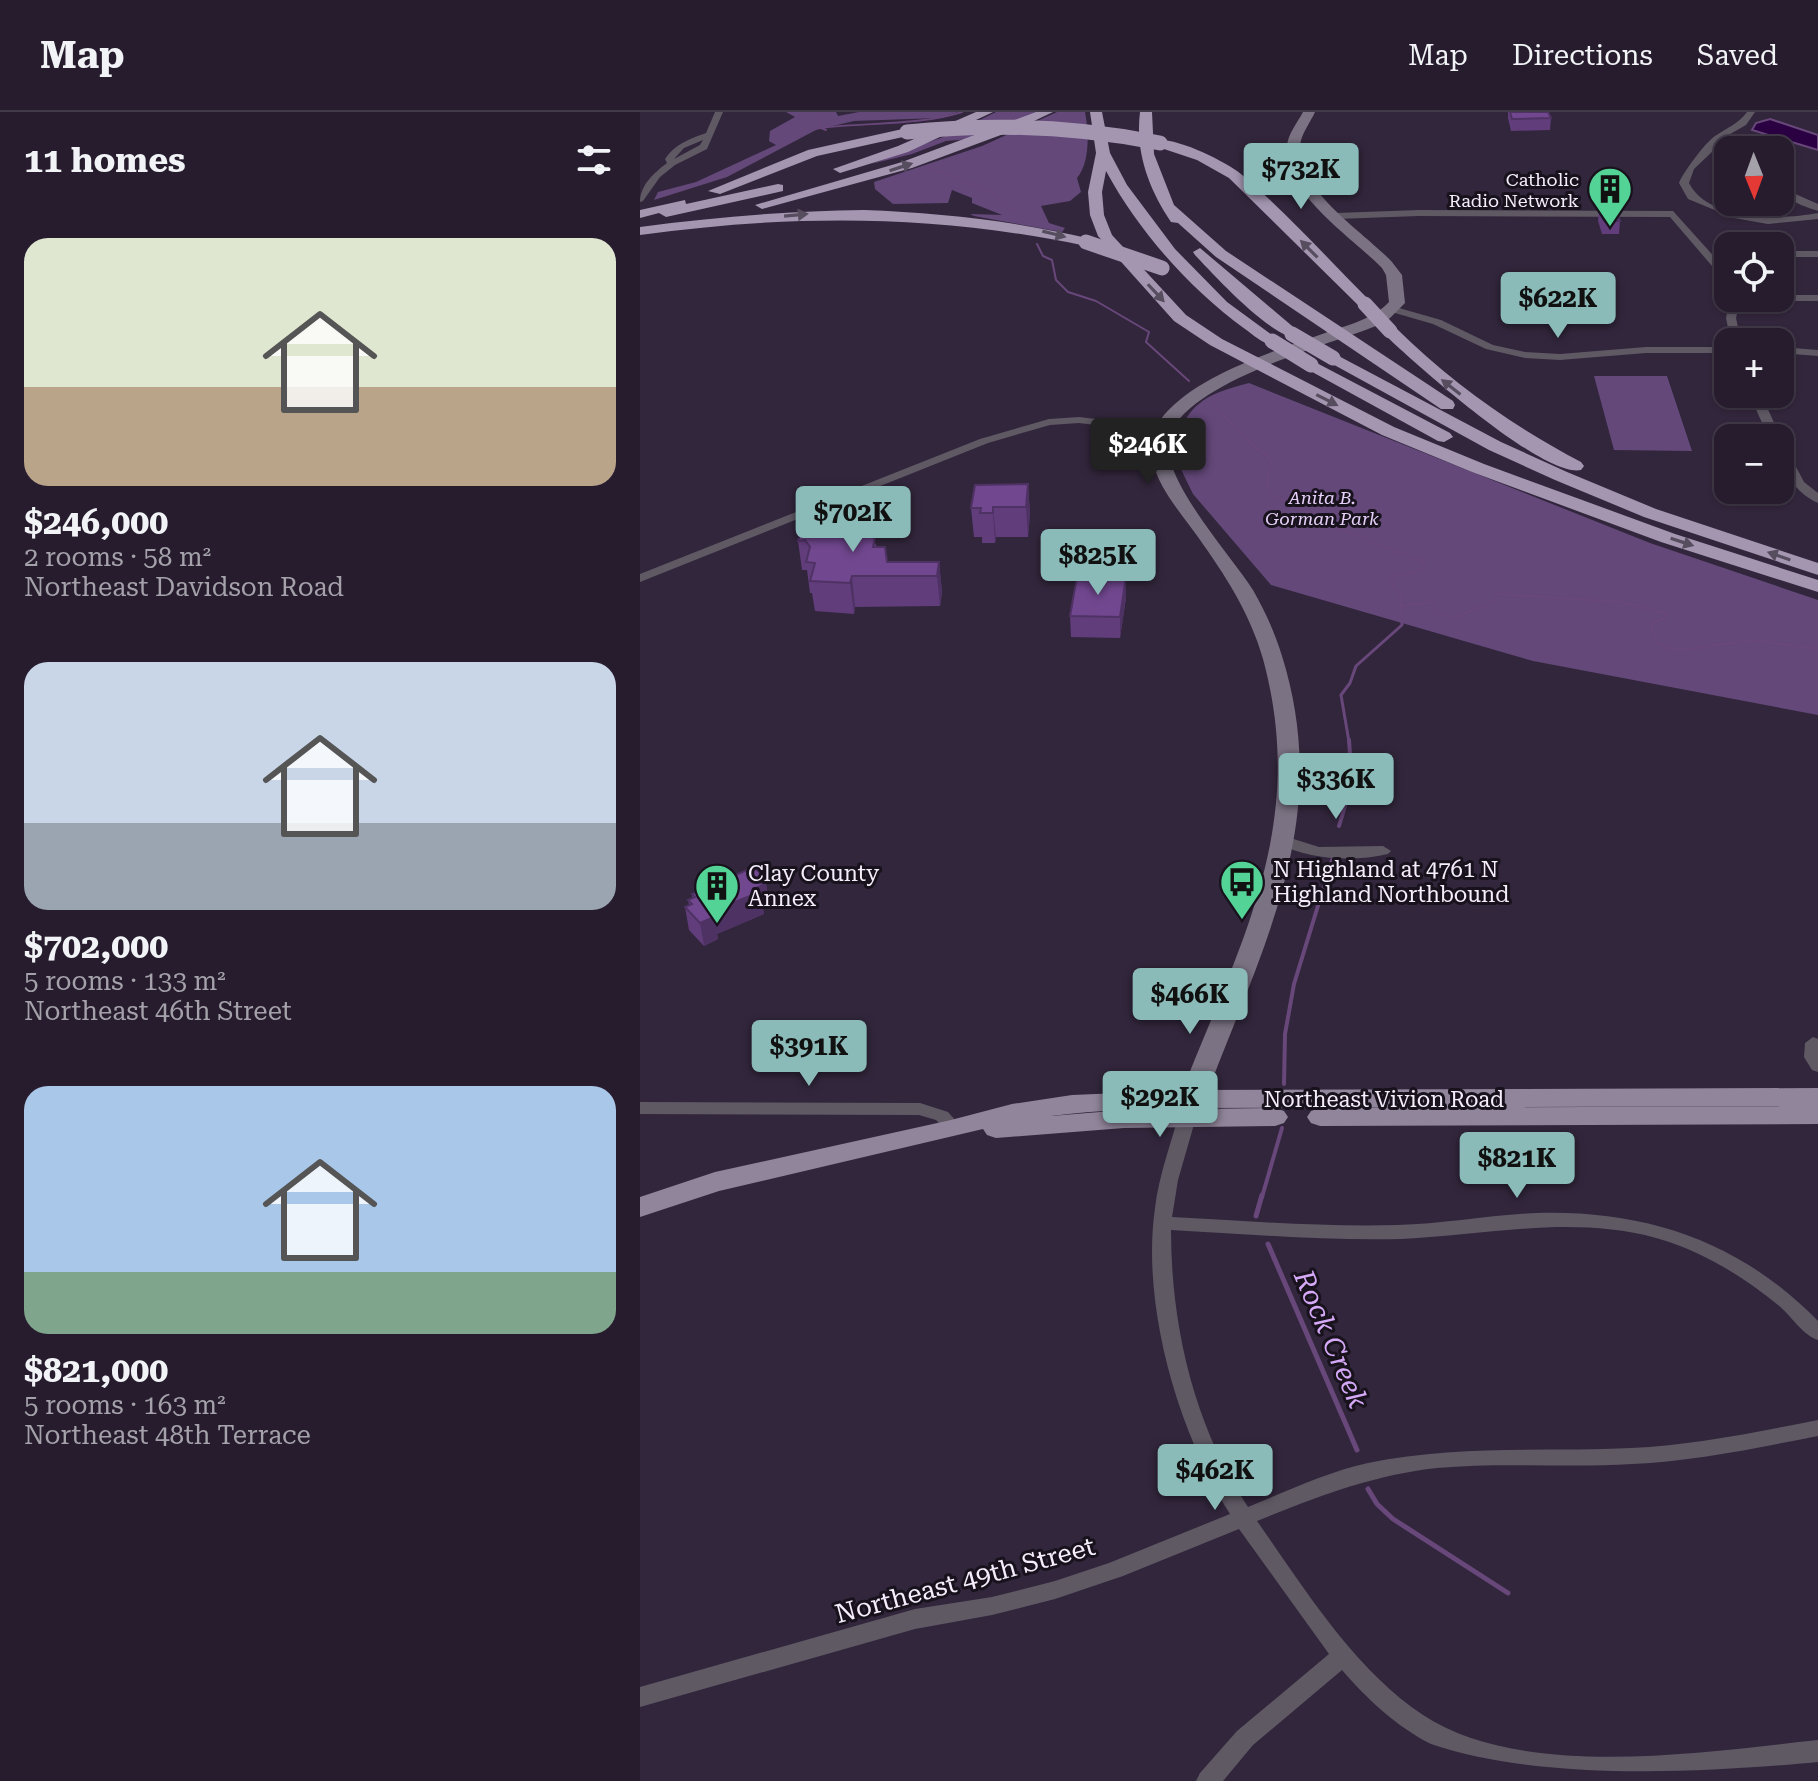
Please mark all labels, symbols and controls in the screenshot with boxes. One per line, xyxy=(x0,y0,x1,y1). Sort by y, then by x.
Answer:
text: Map xyxy=(40,33,125,77)
text: Map xyxy=(1408,39,1468,72)
text: Directions xyxy=(1512,39,1653,72)
text: Saved xyxy=(1697,39,1778,72)
north arrow xyxy=(1714,136,1794,216)
map controls xyxy=(1714,136,1794,504)
icon: filters xyxy=(572,138,616,182)
text: 11 homes xyxy=(24,140,186,180)
pin: $732K xyxy=(1245,143,1357,211)
text: $732K xyxy=(1262,154,1340,184)
one-way arrow xyxy=(889,161,913,173)
building icon: Catholic Radio Network xyxy=(1586,165,1634,228)
place label: Catholic Radio Network xyxy=(1449,169,1579,211)
one-way arrow xyxy=(784,208,809,221)
one-way arrow xyxy=(1042,228,1067,241)
button: locate xyxy=(1714,232,1794,312)
one-way arrow xyxy=(1301,240,1319,259)
pin: $622K xyxy=(1502,272,1614,340)
one-way arrow xyxy=(1147,283,1165,302)
text: $622K xyxy=(1519,283,1597,313)
icon: home xyxy=(248,290,392,434)
button: + xyxy=(1714,328,1794,408)
one-way arrow xyxy=(1441,379,1461,395)
one-way arrow xyxy=(1316,394,1339,407)
pin: $246K xyxy=(1092,418,1204,486)
button: − xyxy=(1714,424,1794,504)
text: $246K xyxy=(1109,429,1187,459)
pin: $702K xyxy=(797,486,909,554)
park label: Anita B. Gorman Park xyxy=(1265,487,1379,529)
text: $702K xyxy=(814,497,892,527)
text: $246,000 xyxy=(24,502,168,542)
pin: $825K xyxy=(1042,529,1154,597)
one-way arrow xyxy=(1670,536,1694,549)
text: $825K xyxy=(1059,540,1137,570)
text: 2 rooms · 58 m² xyxy=(24,542,211,572)
one-way arrow xyxy=(1767,549,1791,561)
text: Northeast Davidson Road xyxy=(24,572,344,602)
icon: home xyxy=(248,714,392,858)
pin: $336K xyxy=(1280,753,1392,821)
text: $336K xyxy=(1297,764,1375,794)
place label: N Highland at 4761 N Highland Northbound xyxy=(1273,857,1509,907)
bus stop icon: N Highland at 4761 N Highland Northbound xyxy=(1218,858,1266,921)
place label: Clay County Annex xyxy=(748,861,879,911)
building icon: Clay County Annex xyxy=(693,862,741,925)
text: $702,000 xyxy=(24,926,168,966)
text: 5 rooms · 133 m² xyxy=(24,966,226,996)
pin: $466K xyxy=(1134,968,1246,1036)
text: $466K xyxy=(1151,979,1229,1009)
text: Northeast 46th Street xyxy=(24,996,292,1026)
pin: $391K xyxy=(753,1020,865,1088)
text: $391K xyxy=(770,1031,848,1061)
pin: $292K xyxy=(1104,1071,1216,1139)
text: $292K xyxy=(1121,1082,1199,1112)
street label: Northeast Vivion Road xyxy=(1264,1087,1504,1112)
pin: $821K xyxy=(1461,1132,1573,1200)
icon: home xyxy=(248,1138,392,1282)
text: $821K xyxy=(1478,1143,1556,1173)
water label: Rock Creek xyxy=(1287,1264,1375,1414)
text: $821,000 xyxy=(24,1350,168,1390)
text: 5 rooms · 163 m² xyxy=(24,1390,226,1420)
text: Northeast 48th Terrace xyxy=(24,1420,311,1450)
pin: $462K xyxy=(1159,1444,1271,1512)
text: $462K xyxy=(1176,1455,1254,1485)
street label: Northeast 49th Street xyxy=(832,1531,1098,1629)

